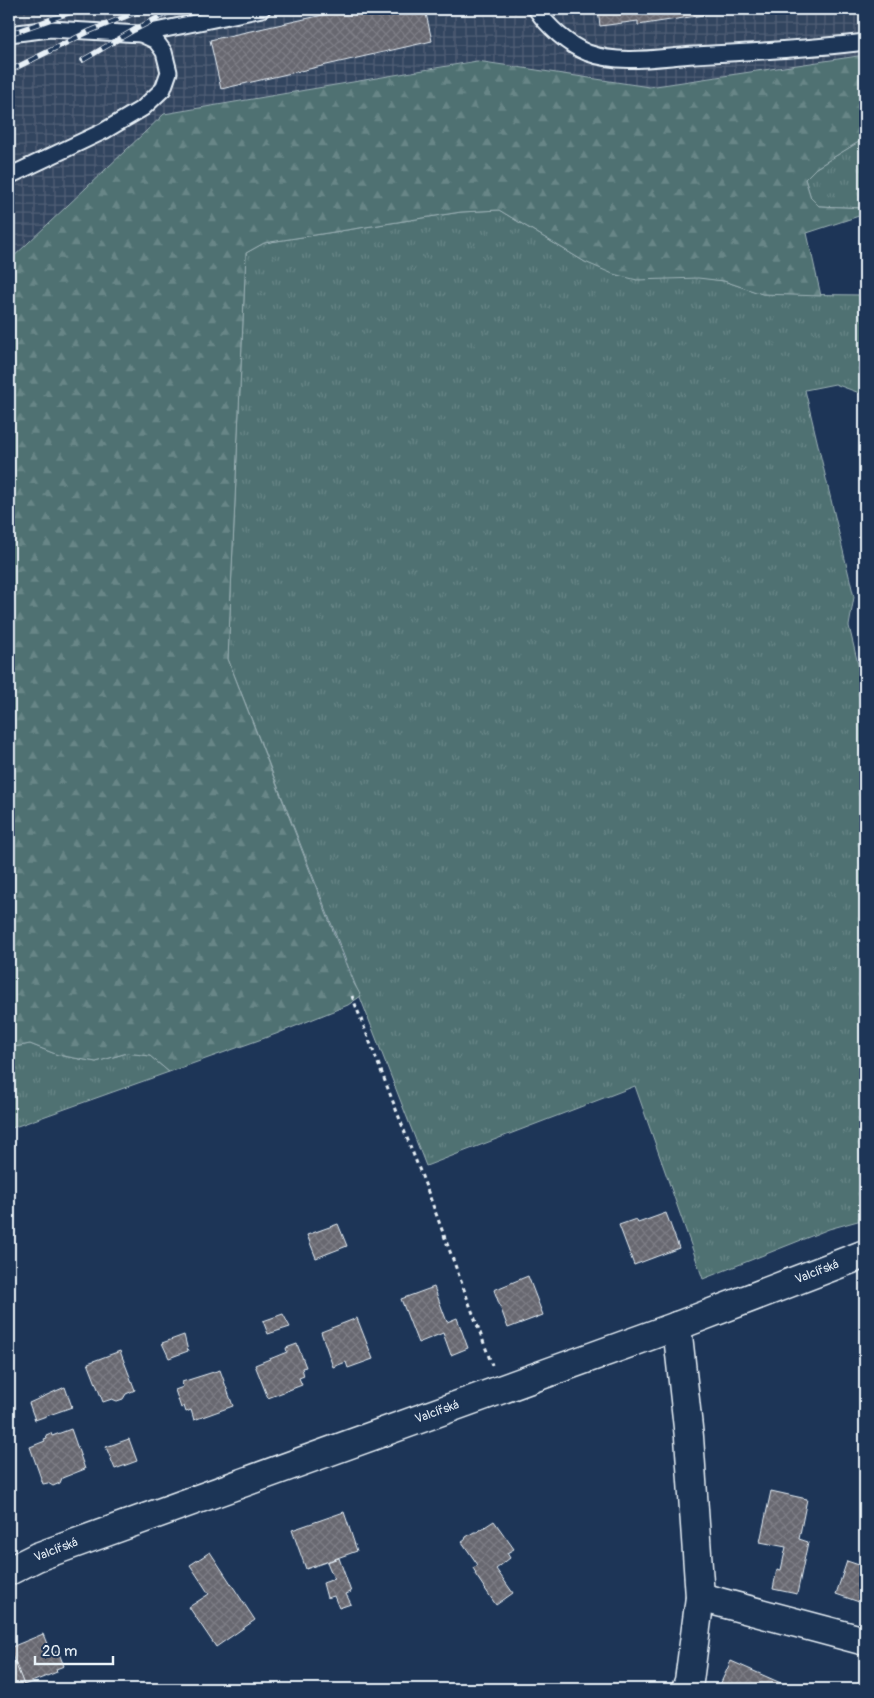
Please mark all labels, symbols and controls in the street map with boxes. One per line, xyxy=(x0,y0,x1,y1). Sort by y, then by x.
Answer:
street label: Valcířská xyxy=(793,1257,841,1287)
street label: Valcířská xyxy=(413,1397,461,1427)
street label: Valcířská xyxy=(32,1535,80,1565)
scale bar xyxy=(35,1633,112,1665)
text: 20 m xyxy=(42,1642,77,1661)

